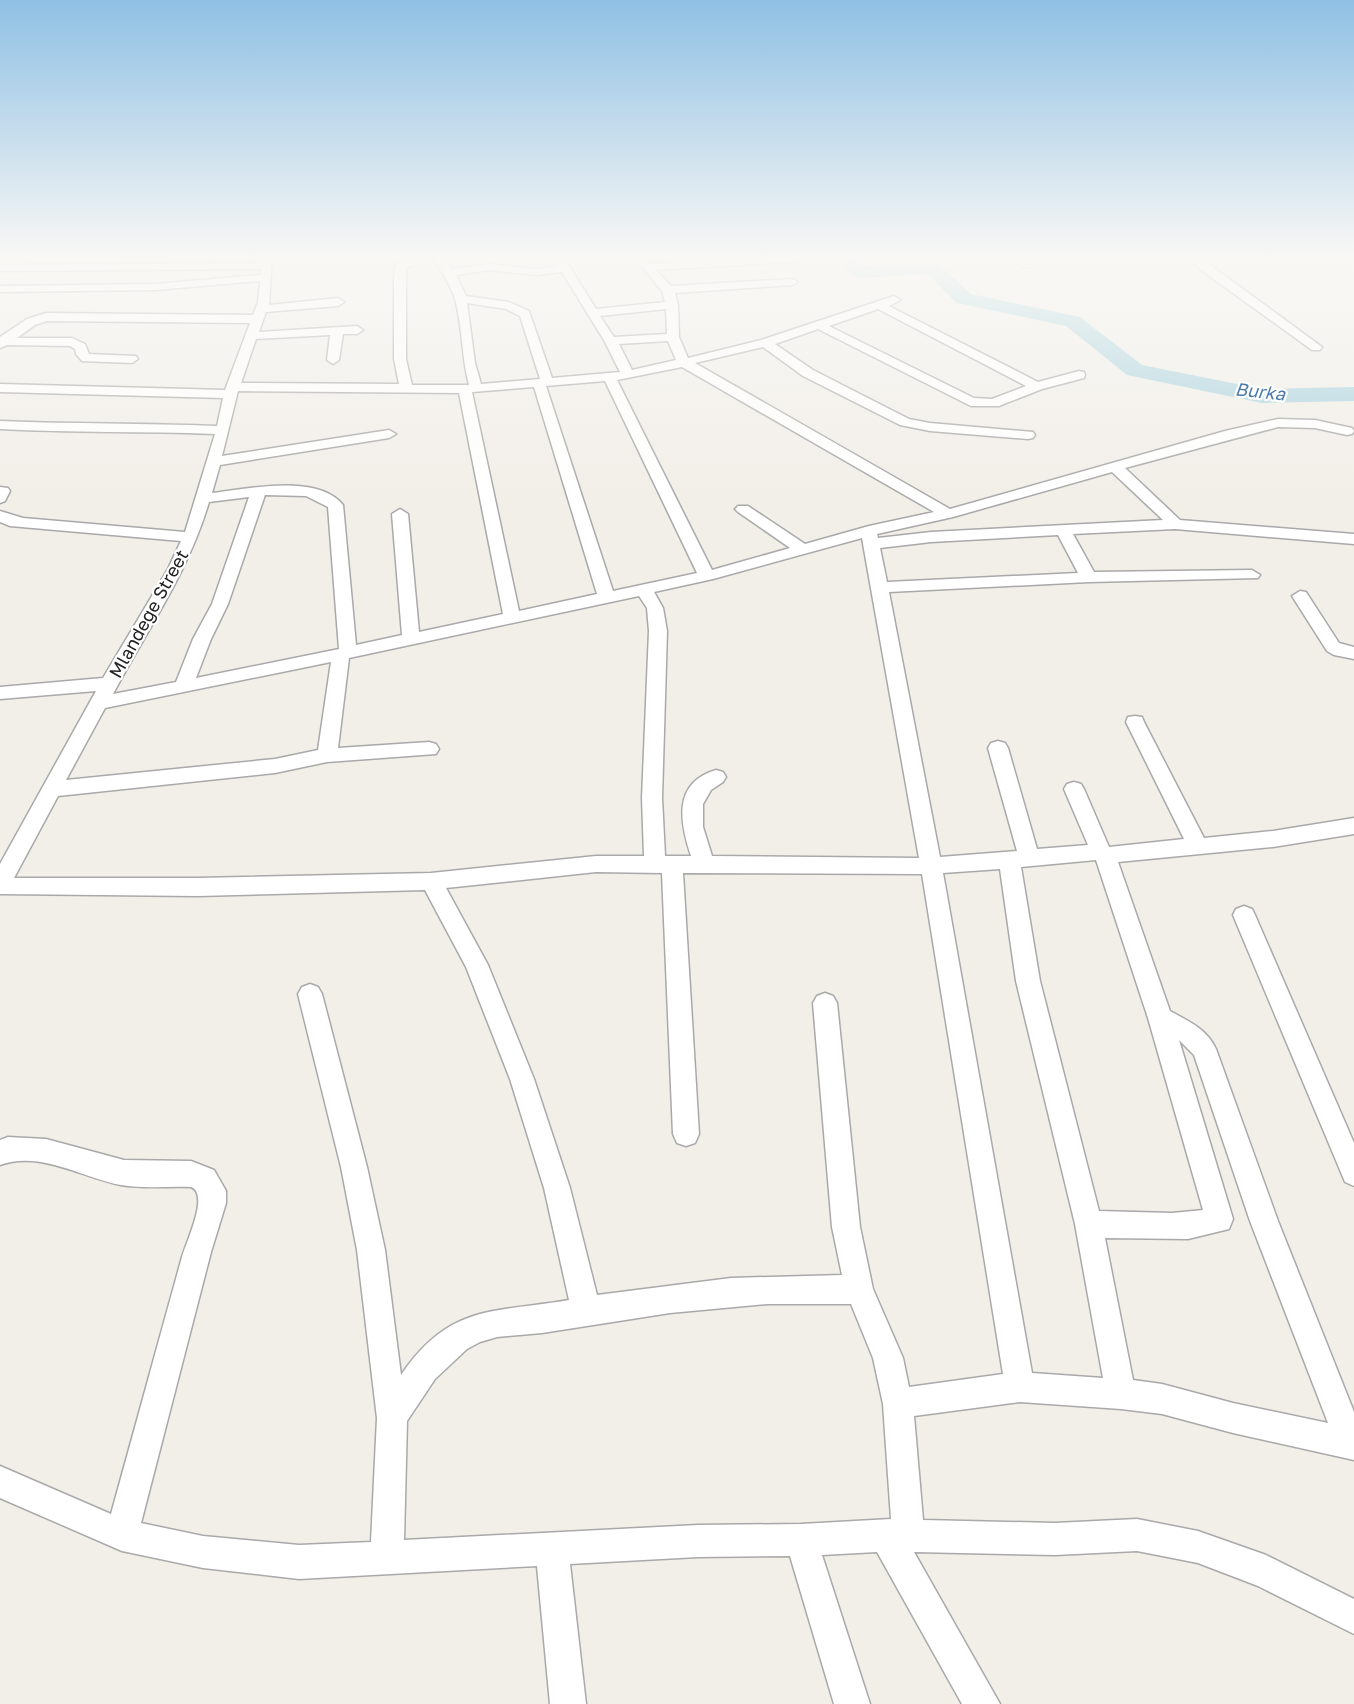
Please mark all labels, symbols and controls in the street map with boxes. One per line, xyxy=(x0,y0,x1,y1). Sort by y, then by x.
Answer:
water label: Burka xyxy=(1234,377,1287,405)
street label: Mlandege Street xyxy=(104,546,192,682)

